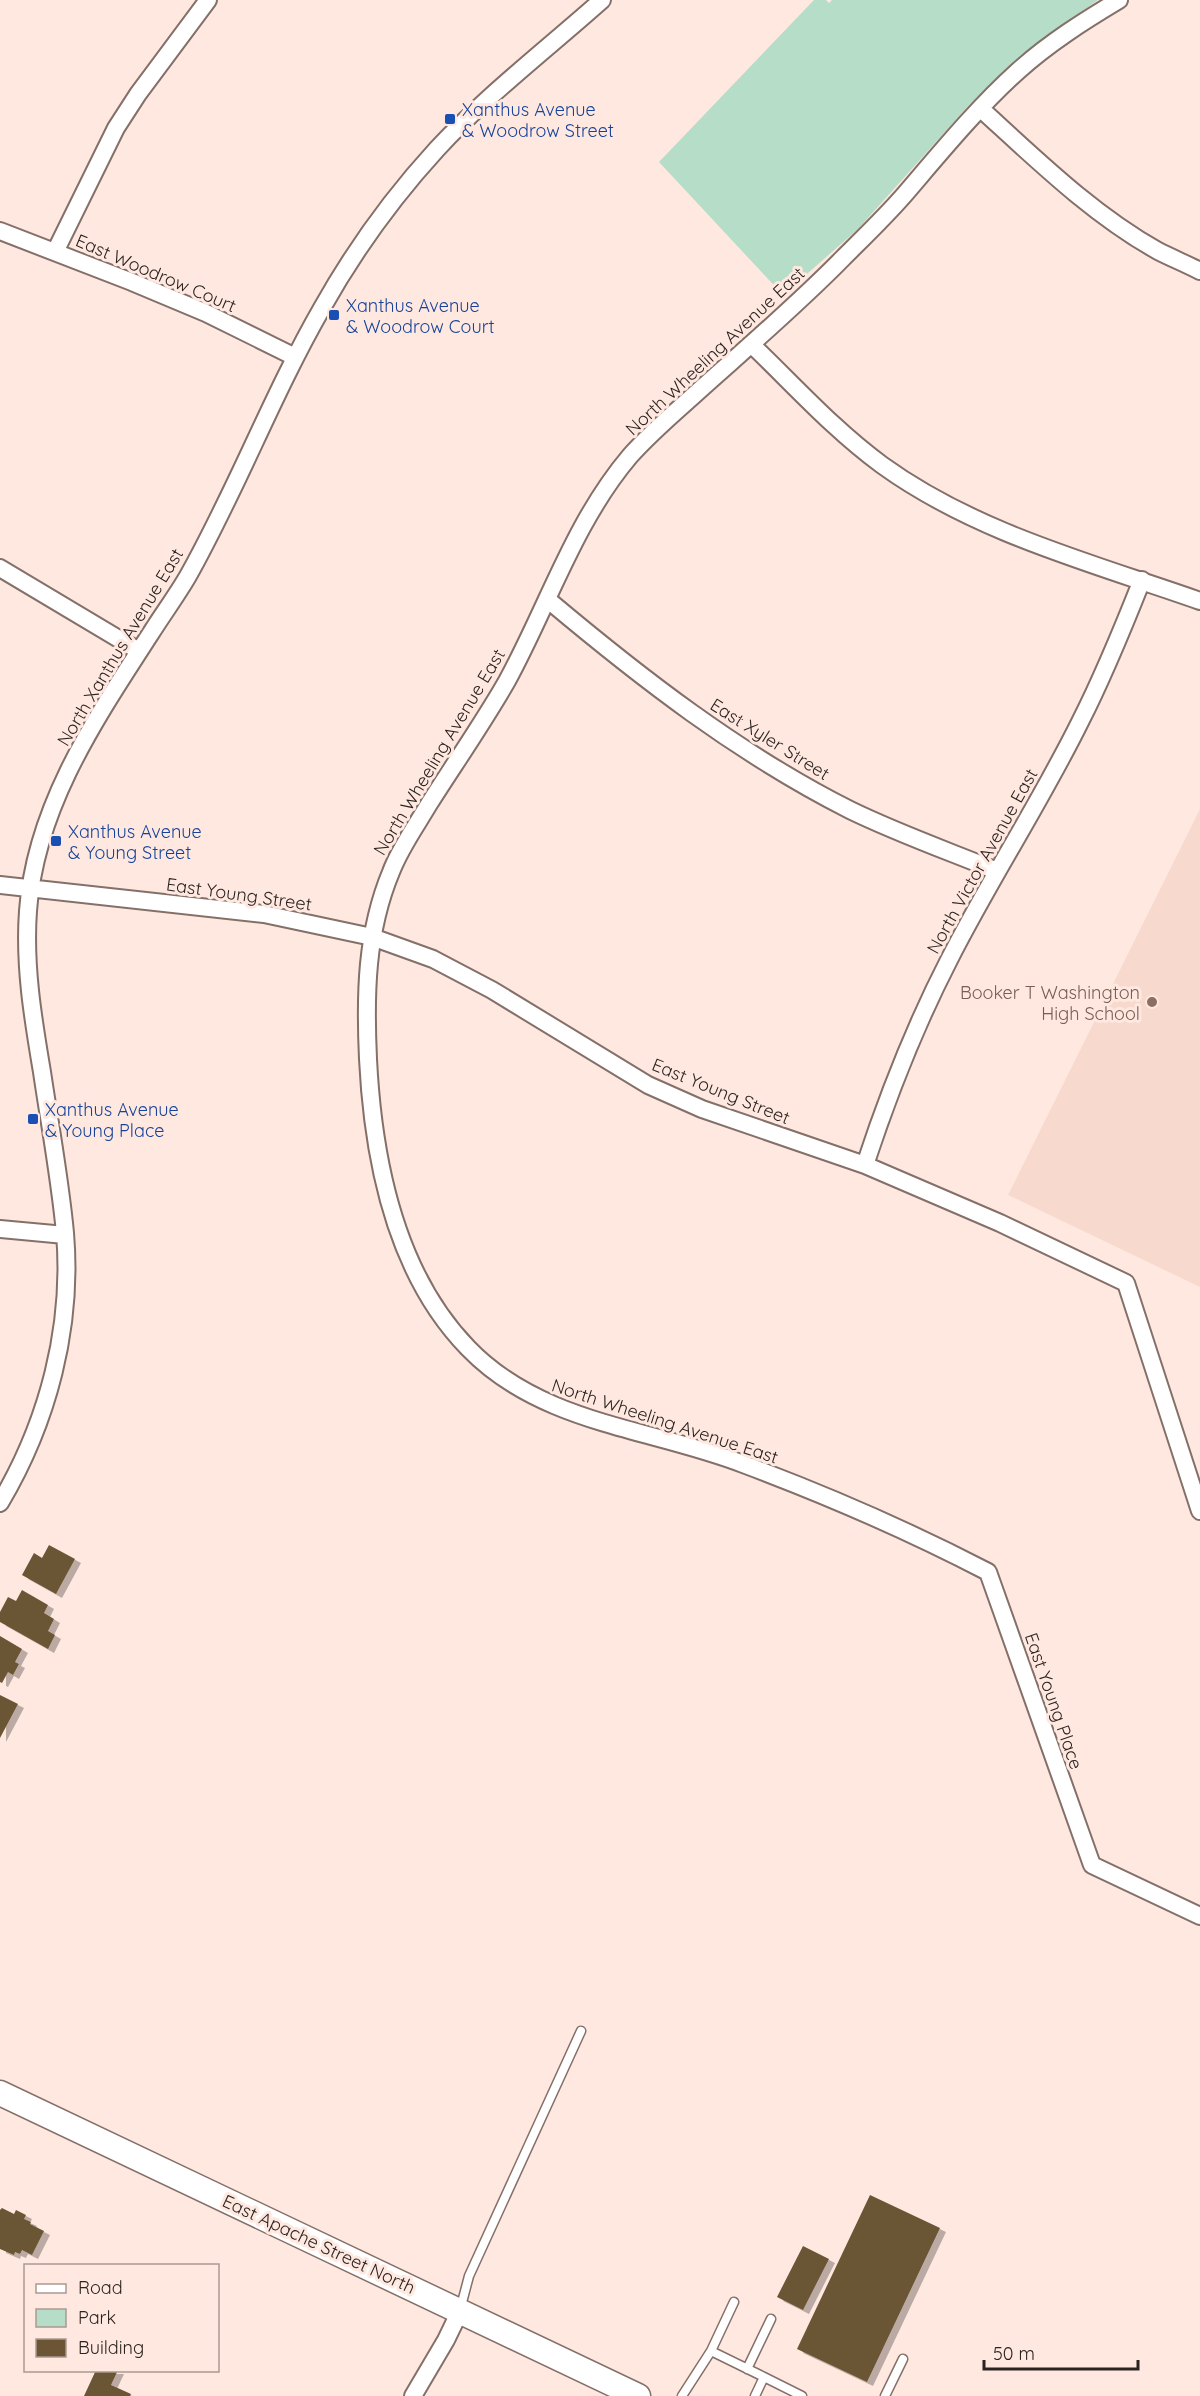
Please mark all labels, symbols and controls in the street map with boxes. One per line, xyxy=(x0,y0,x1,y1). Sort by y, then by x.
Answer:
place label: Xanthus Avenue & Woodrow Street xyxy=(462,98,614,142)
marker: Xanthus Avenue & Woodrow Street xyxy=(443,112,457,126)
street label: East Woodrow Court xyxy=(72,229,240,317)
street label: North Wheeling Avenue East xyxy=(621,262,809,440)
place label: Xanthus Avenue & Woodrow Court xyxy=(346,294,495,338)
marker: Xanthus Avenue & Woodrow Court xyxy=(327,308,341,322)
street label: North Xanthus Avenue East xyxy=(52,544,188,750)
street label: North Wheeling Avenue East xyxy=(368,645,510,859)
street label: East Xyler Street xyxy=(706,693,834,785)
street label: North Victor Avenue East xyxy=(921,764,1043,958)
place label: Xanthus Avenue & Young Street xyxy=(68,820,202,864)
marker: Xanthus Avenue & Young Street xyxy=(49,834,63,848)
street label: East Young Street xyxy=(165,872,313,916)
place label: Booker T Washington High School xyxy=(960,981,1140,1025)
marker: Booker T Washington High School xyxy=(1145,995,1159,1009)
street label: East Young Street xyxy=(649,1053,793,1129)
place label: Xanthus Avenue & Young Place xyxy=(45,1098,179,1142)
marker: Xanthus Avenue & Young Place xyxy=(26,1112,40,1126)
street label: North Wheeling Avenue East xyxy=(549,1373,781,1469)
street label: East Young Place xyxy=(1020,1630,1088,1772)
street label: East Apache Street North xyxy=(219,2189,419,2299)
legend xyxy=(24,2264,219,2372)
text: Road xyxy=(78,2276,123,2299)
text: Park xyxy=(78,2306,116,2329)
scale bar xyxy=(984,2333,1138,2371)
text: Building xyxy=(78,2336,144,2359)
text: 50 m xyxy=(993,2342,1035,2365)

